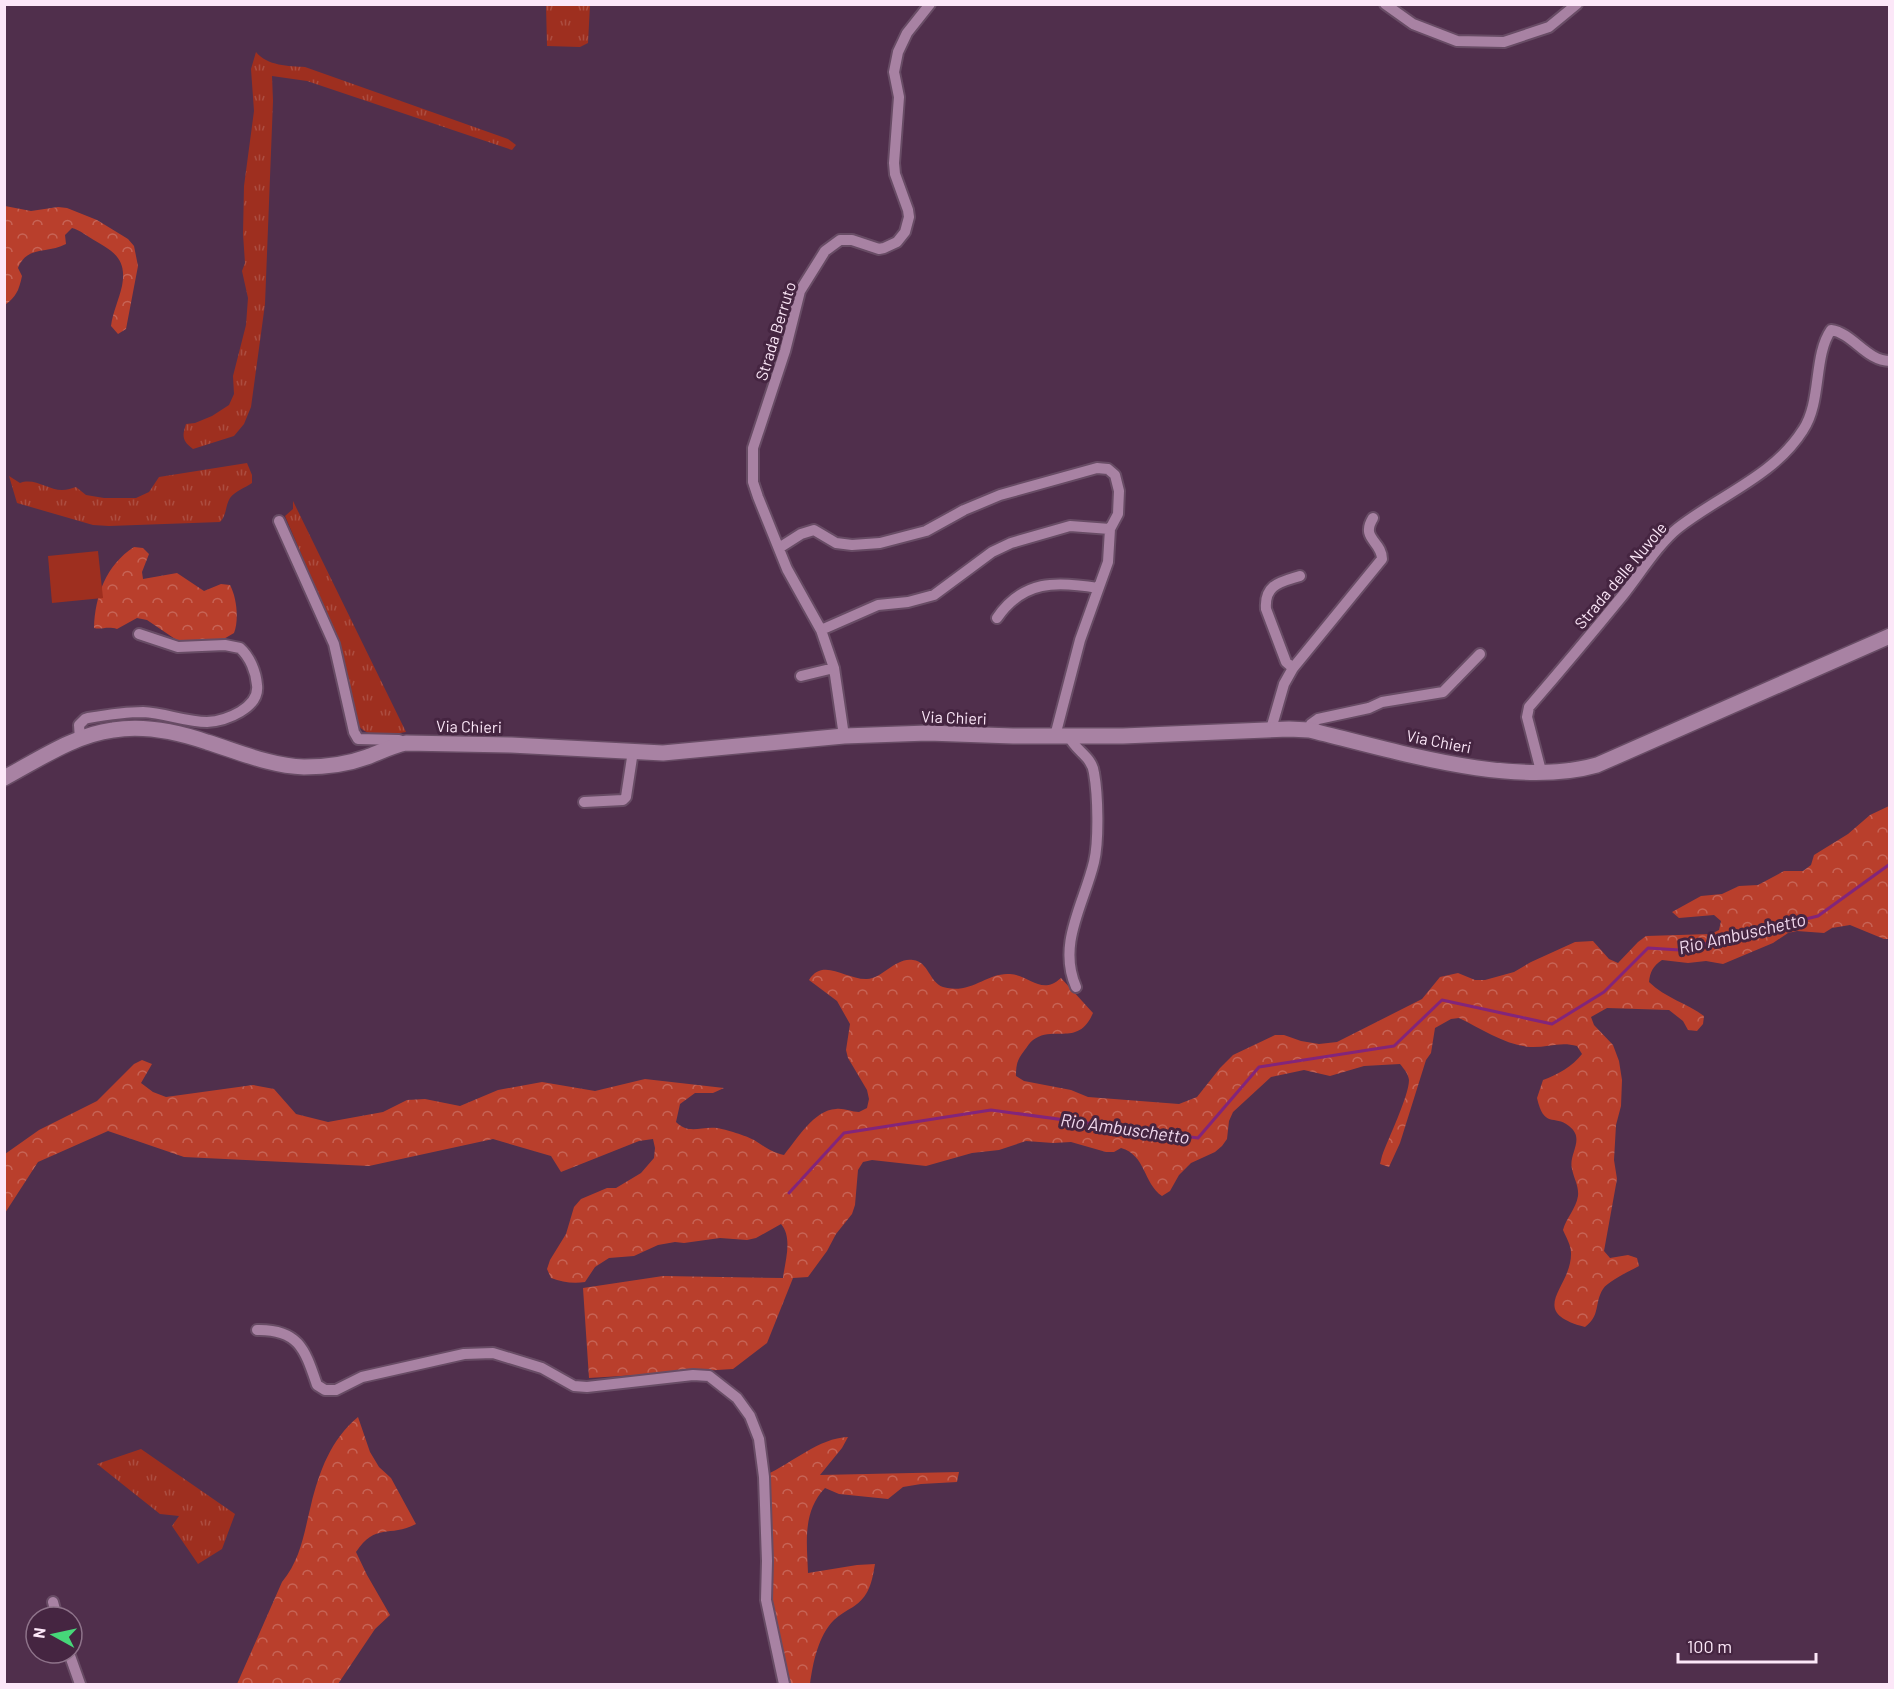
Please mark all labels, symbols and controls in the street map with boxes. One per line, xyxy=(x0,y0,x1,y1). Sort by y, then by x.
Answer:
street label: Strada Berruto xyxy=(751,279,799,383)
street label: Strada delle Nuvole xyxy=(1570,518,1670,632)
street label: Via Chieri xyxy=(921,706,987,728)
street label: Via Chieri xyxy=(436,716,502,736)
street label: Via Chieri xyxy=(1405,725,1473,757)
water label: Rio Ambuschetto xyxy=(1676,908,1808,958)
water label: Rio Ambuschetto xyxy=(1059,1108,1191,1148)
north arrow xyxy=(24,1605,84,1665)
text: N xyxy=(29,1626,49,1639)
scale bar xyxy=(1678,1626,1816,1664)
text: 100 m xyxy=(1687,1635,1732,1657)

